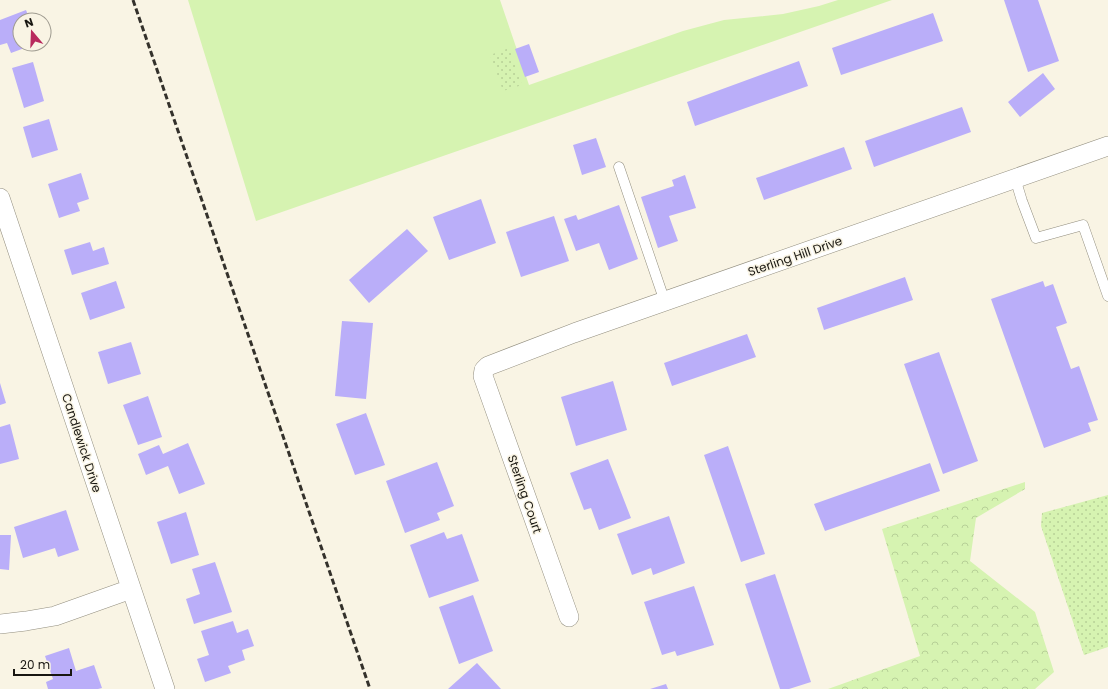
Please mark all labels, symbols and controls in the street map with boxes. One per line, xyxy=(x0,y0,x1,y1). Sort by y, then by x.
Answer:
north arrow xyxy=(12,12,52,52)
text: N xyxy=(22,14,35,31)
street label: Sterling Hill Drive xyxy=(746,232,844,280)
street label: Candlewick Drive xyxy=(58,391,106,495)
street label: Sterling Court xyxy=(504,453,546,535)
scale bar xyxy=(14,651,71,677)
text: 20 m xyxy=(20,656,50,673)

